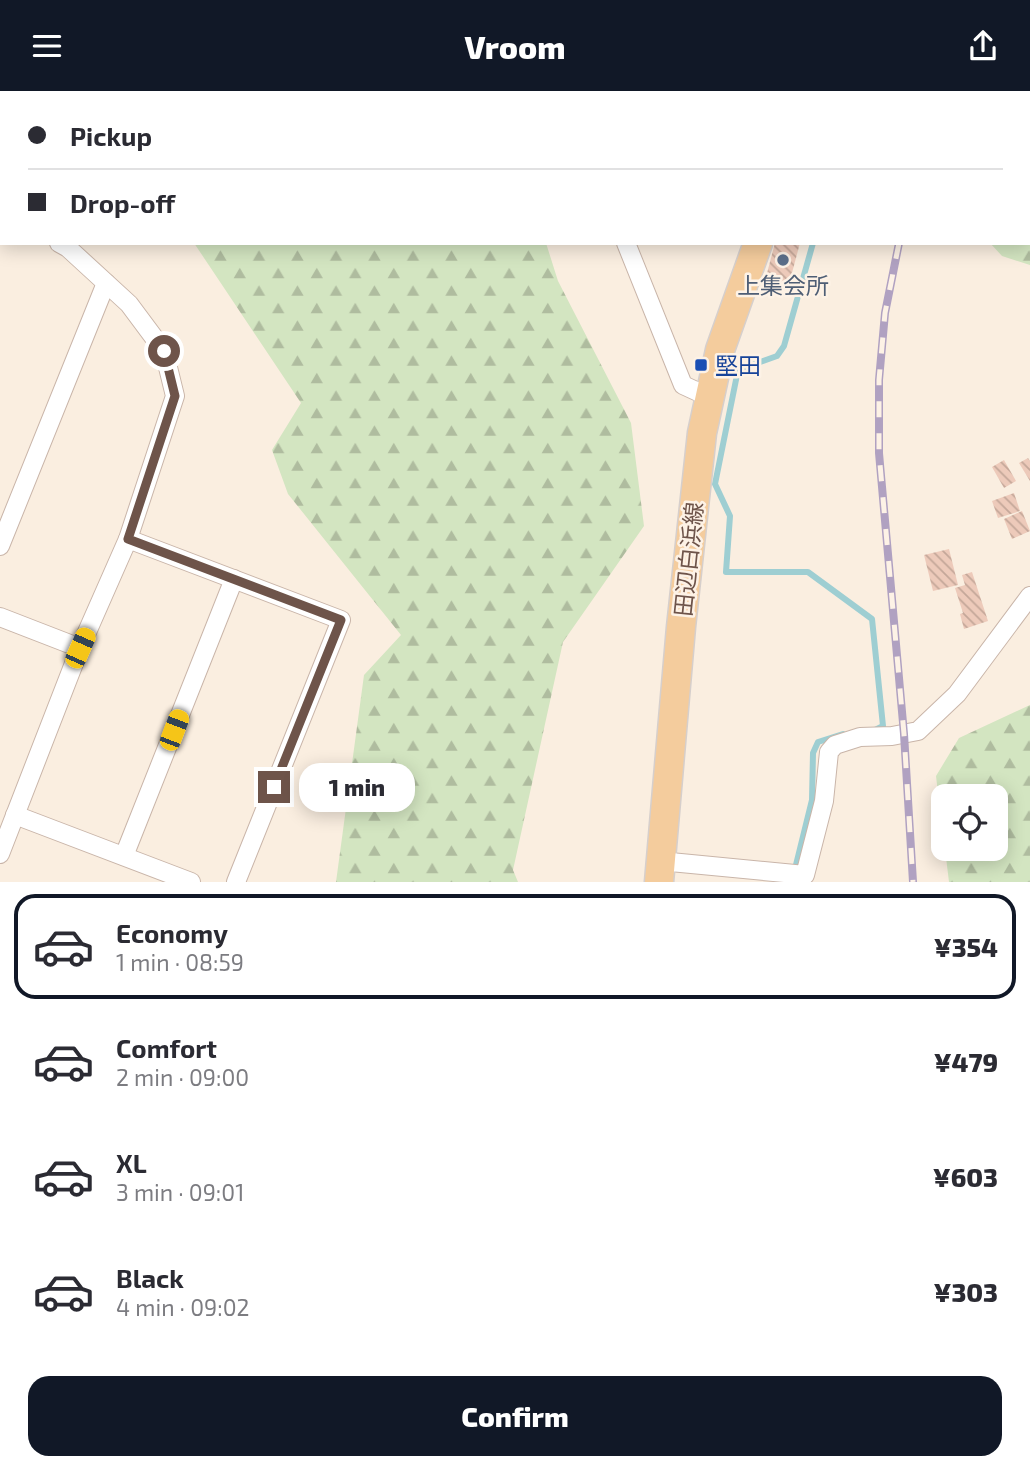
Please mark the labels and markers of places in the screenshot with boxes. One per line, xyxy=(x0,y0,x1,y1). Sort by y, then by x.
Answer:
marker: 上集会所 xyxy=(775,252,791,268)
place label: 上集会所 xyxy=(737,271,829,299)
place label: 堅田 xyxy=(715,351,761,379)
marker: 堅田 xyxy=(693,357,709,373)

